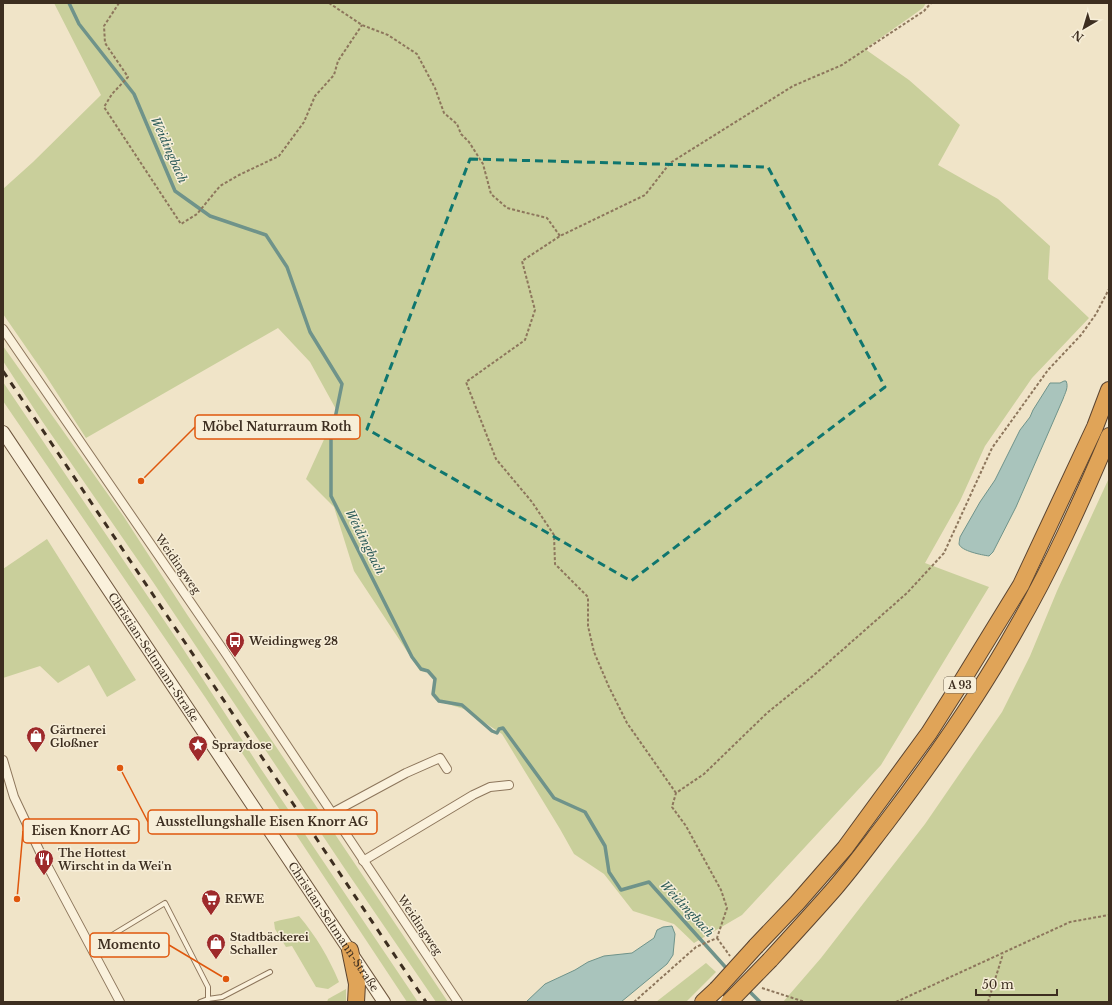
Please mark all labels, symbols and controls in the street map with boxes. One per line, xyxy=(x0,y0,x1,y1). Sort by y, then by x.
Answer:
north arrow xyxy=(1064,8,1104,48)
text: N xyxy=(1069,27,1086,45)
water label: Weidingbach xyxy=(148,114,191,186)
callout: Möbel Naturraum Roth xyxy=(195,415,360,439)
text: Möbel Naturraum Roth xyxy=(202,419,352,434)
water label: Weidingbach xyxy=(343,506,388,577)
street label: Weidingweg xyxy=(152,531,204,597)
street label: Christian-Seltmann-Straße xyxy=(105,590,202,725)
bus stop icon: Weidingweg 28 xyxy=(224,630,246,658)
place label: Weidingweg 28 xyxy=(248,634,338,648)
road number: A 93 xyxy=(944,677,976,693)
place label: Gärtnerei Gloßner xyxy=(50,723,106,750)
shop icon: Gärtnerei Gloßner xyxy=(25,725,47,753)
place icon: Spraydose xyxy=(187,734,209,762)
place label: Spraydose xyxy=(212,738,272,752)
callout: Ausstellungshalle Eisen Knorr AG xyxy=(148,810,377,834)
text: Ausstellungshalle Eisen Knorr AG xyxy=(155,814,369,829)
callout: Eisen Knorr AG xyxy=(23,819,139,843)
text: Eisen Knorr AG xyxy=(32,823,131,838)
place label: The Hottest Wirscht in da Wei'n xyxy=(57,846,172,873)
restaurant icon: The Hottest Wirscht in da Wei'n xyxy=(33,848,55,876)
street label: Christian-Seltmann-Straße xyxy=(285,859,382,994)
water label: Weidingbach xyxy=(657,877,717,940)
supermarket icon: REWE xyxy=(200,888,222,916)
street label: Weidingweg xyxy=(394,891,445,958)
place label: REWE xyxy=(225,892,265,906)
place label: Stadtbäckerei Schaller xyxy=(230,930,309,957)
shop icon: Stadtbäckerei Schaller xyxy=(205,932,227,960)
callout: Momento xyxy=(90,933,169,957)
text: Momento xyxy=(98,937,161,952)
scale bar xyxy=(976,971,1057,997)
text: 50 m xyxy=(982,977,1014,992)

